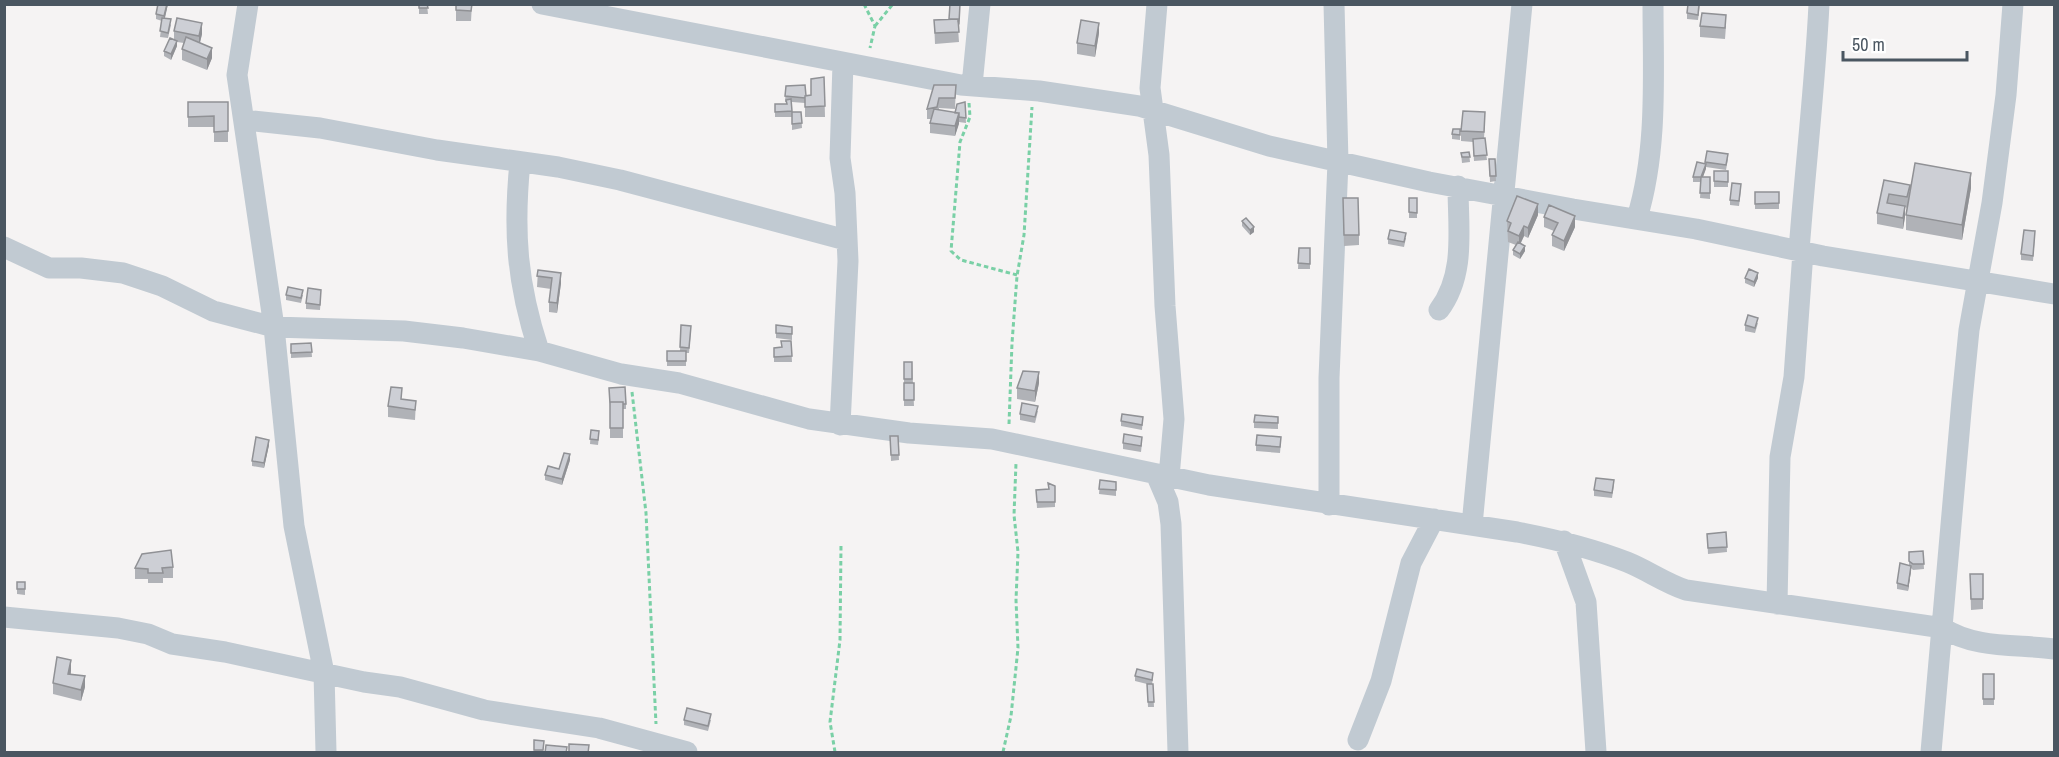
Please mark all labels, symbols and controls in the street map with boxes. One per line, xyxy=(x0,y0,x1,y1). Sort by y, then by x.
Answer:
scale bar xyxy=(1843,24,1968,62)
text: 50 m xyxy=(1852,32,1885,57)

